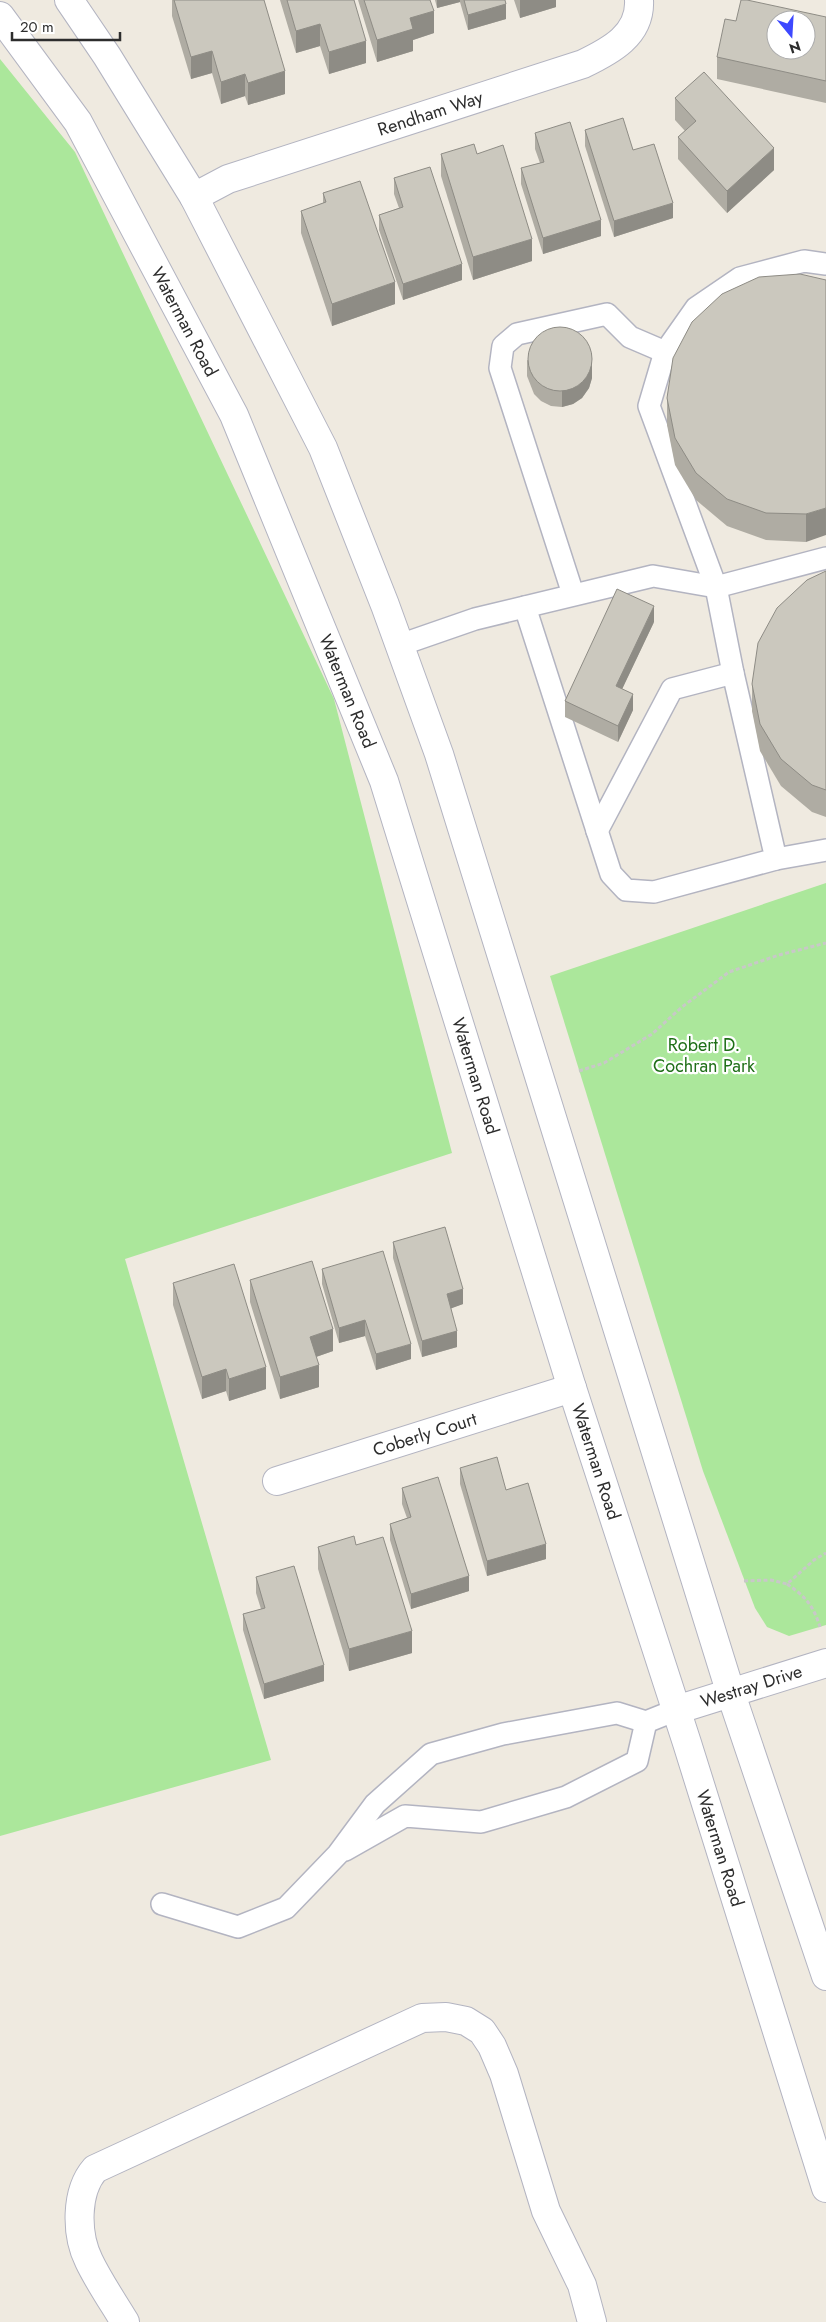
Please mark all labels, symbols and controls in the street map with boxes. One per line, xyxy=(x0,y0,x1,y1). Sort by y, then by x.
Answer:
scale bar xyxy=(12,10,120,42)
north arrow xyxy=(766,10,816,60)
text: 20 m xyxy=(20,16,54,38)
text: N xyxy=(787,36,803,59)
street label: Rendham Way xyxy=(374,84,486,143)
street label: Waterman Road xyxy=(145,262,224,381)
street label: Waterman Road xyxy=(312,630,382,752)
street label: Waterman Road xyxy=(445,1014,506,1138)
park label: Robert D. Cochran Park xyxy=(653,1032,755,1079)
street label: Waterman Road xyxy=(565,1400,627,1523)
street label: Coberly Court xyxy=(370,1406,481,1463)
street label: Westray Drive xyxy=(697,1658,806,1715)
street label: Waterman Road xyxy=(689,1787,750,1910)

